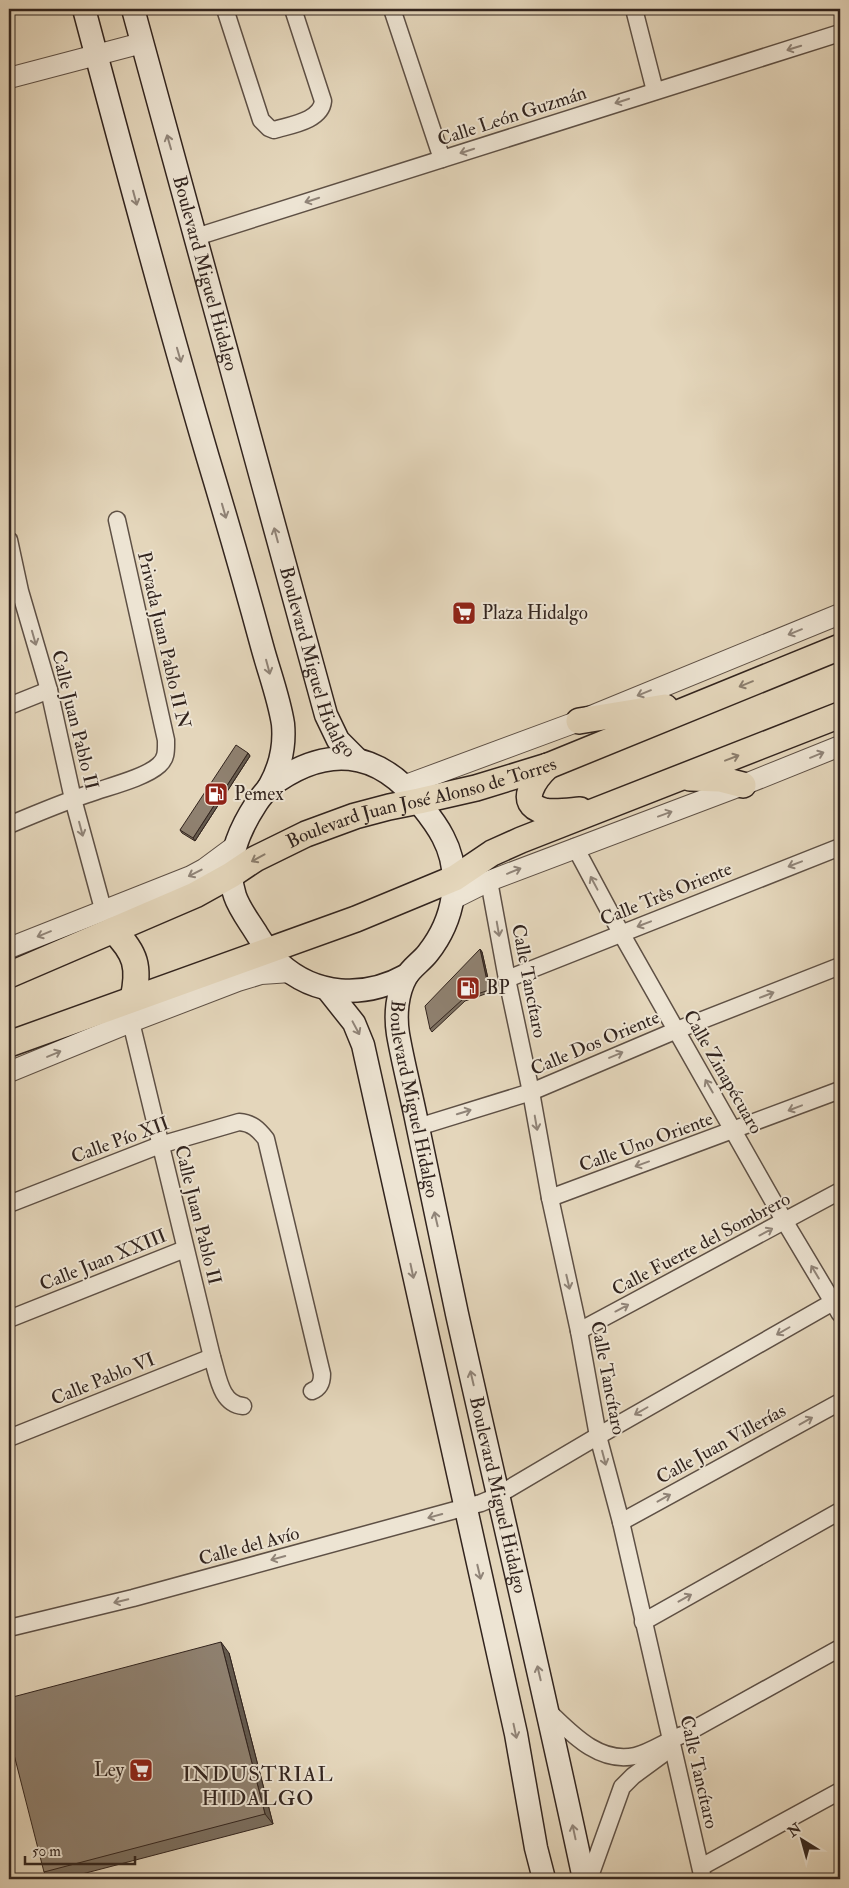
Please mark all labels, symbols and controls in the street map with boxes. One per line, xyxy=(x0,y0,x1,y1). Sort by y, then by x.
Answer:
one-way arrow xyxy=(786,43,802,53)
street label: Calle León Guzmán xyxy=(434,81,590,151)
one-way arrow xyxy=(614,97,630,107)
one-way arrow xyxy=(164,134,174,150)
one-way arrow xyxy=(459,147,475,157)
street label: Boulevard Miguel Hidalgo xyxy=(167,173,243,374)
one-way arrow xyxy=(131,190,141,206)
one-way arrow xyxy=(305,196,321,206)
one-way arrow xyxy=(175,346,184,362)
one-way arrow xyxy=(219,503,229,519)
one-way arrow xyxy=(271,528,281,544)
street label: Privada Juan Pablo II N xyxy=(132,549,196,731)
street label: Boulevard Miguel Hidalgo xyxy=(274,564,361,763)
supermarket icon: Plaza Hidalgo xyxy=(451,600,477,626)
place label: Plaza Hidalgo xyxy=(482,601,588,625)
one-way arrow xyxy=(788,628,803,637)
one-way arrow xyxy=(30,629,39,645)
street label: Calle Juan Pablo II xyxy=(46,648,104,792)
one-way arrow xyxy=(264,659,273,675)
one-way arrow xyxy=(739,680,754,689)
one-way arrow xyxy=(637,690,652,699)
one-way arrow xyxy=(809,750,824,759)
street label: Boulevard Juan José Alonso de Torres xyxy=(282,752,560,854)
one-way arrow xyxy=(724,753,740,762)
fuel station icon: Pemex xyxy=(203,781,229,807)
place label: Pemex xyxy=(234,782,284,806)
one-way arrow xyxy=(657,809,673,818)
one-way arrow xyxy=(77,821,87,837)
one-way arrow xyxy=(251,854,266,863)
street label: Calle Três Oriente xyxy=(597,857,735,931)
one-way arrow xyxy=(788,860,803,870)
one-way arrow xyxy=(506,866,521,875)
one-way arrow xyxy=(187,868,202,878)
one-way arrow xyxy=(589,876,599,891)
one-way arrow xyxy=(636,920,651,929)
one-way arrow xyxy=(493,921,503,937)
street label: Calle Tancítaro xyxy=(506,922,552,1040)
one-way arrow xyxy=(37,930,52,939)
fuel station icon: BP xyxy=(455,975,481,1001)
place label: BP xyxy=(486,976,510,1000)
one-way arrow xyxy=(759,990,774,999)
street label: Boulevard Miguel Hidalgo xyxy=(385,999,444,1200)
street label: Calle Dos Oriente xyxy=(527,1005,663,1081)
street label: Calle Zinapécuaro xyxy=(677,1006,768,1139)
one-way arrow xyxy=(352,1020,361,1035)
one-way arrow xyxy=(46,1048,61,1058)
one-way arrow xyxy=(608,1050,623,1060)
one-way arrow xyxy=(703,1079,713,1093)
one-way arrow xyxy=(788,1104,803,1113)
one-way arrow xyxy=(456,1107,472,1117)
street label: Calle Uno Oriente xyxy=(576,1107,716,1177)
street label: Calle Pío XII xyxy=(68,1111,172,1169)
one-way arrow xyxy=(532,1114,542,1130)
street label: Calle Juan Pablo II xyxy=(169,1143,227,1287)
one-way arrow xyxy=(635,1160,651,1169)
street label: Calle Fuerte del Sombrero xyxy=(608,1187,794,1301)
one-way arrow xyxy=(431,1212,440,1228)
street label: Calle Juan XXIII xyxy=(36,1224,170,1296)
one-way arrow xyxy=(758,1227,773,1236)
one-way arrow xyxy=(408,1263,418,1279)
one-way arrow xyxy=(810,1266,820,1280)
one-way arrow xyxy=(564,1274,573,1290)
one-way arrow xyxy=(615,1303,630,1313)
street label: Calle Tancítaro xyxy=(585,1319,631,1437)
one-way arrow xyxy=(775,1326,790,1336)
street label: Calle Pablo VI xyxy=(48,1347,158,1411)
one-way arrow xyxy=(467,1370,476,1386)
street label: Boulevard Miguel Hidalgo xyxy=(464,1394,532,1596)
street label: Calle Juan Villerías xyxy=(652,1398,790,1490)
one-way arrow xyxy=(634,1406,649,1416)
one-way arrow xyxy=(799,1416,814,1426)
one-way arrow xyxy=(599,1450,609,1466)
one-way arrow xyxy=(656,1493,670,1503)
one-way arrow xyxy=(428,1511,444,1521)
street label: Calle del Avío xyxy=(196,1521,302,1571)
one-way arrow xyxy=(271,1554,287,1564)
one-way arrow xyxy=(475,1564,484,1580)
one-way arrow xyxy=(678,1593,692,1603)
one-way arrow xyxy=(114,1597,130,1606)
one-way arrow xyxy=(534,1665,543,1681)
street label: Calle Tancítaro xyxy=(674,1713,724,1831)
one-way arrow xyxy=(511,1722,520,1738)
supermarket icon: Ley xyxy=(128,1757,154,1783)
place label: Ley xyxy=(94,1758,125,1782)
district label: INDUSTRIAL HIDALGO xyxy=(182,1761,334,1812)
north arrow xyxy=(776,1816,826,1866)
text: N xyxy=(784,1819,805,1841)
one-way arrow xyxy=(569,1824,578,1840)
scale bar xyxy=(25,1833,135,1865)
text: 50 m xyxy=(32,1842,61,1861)

